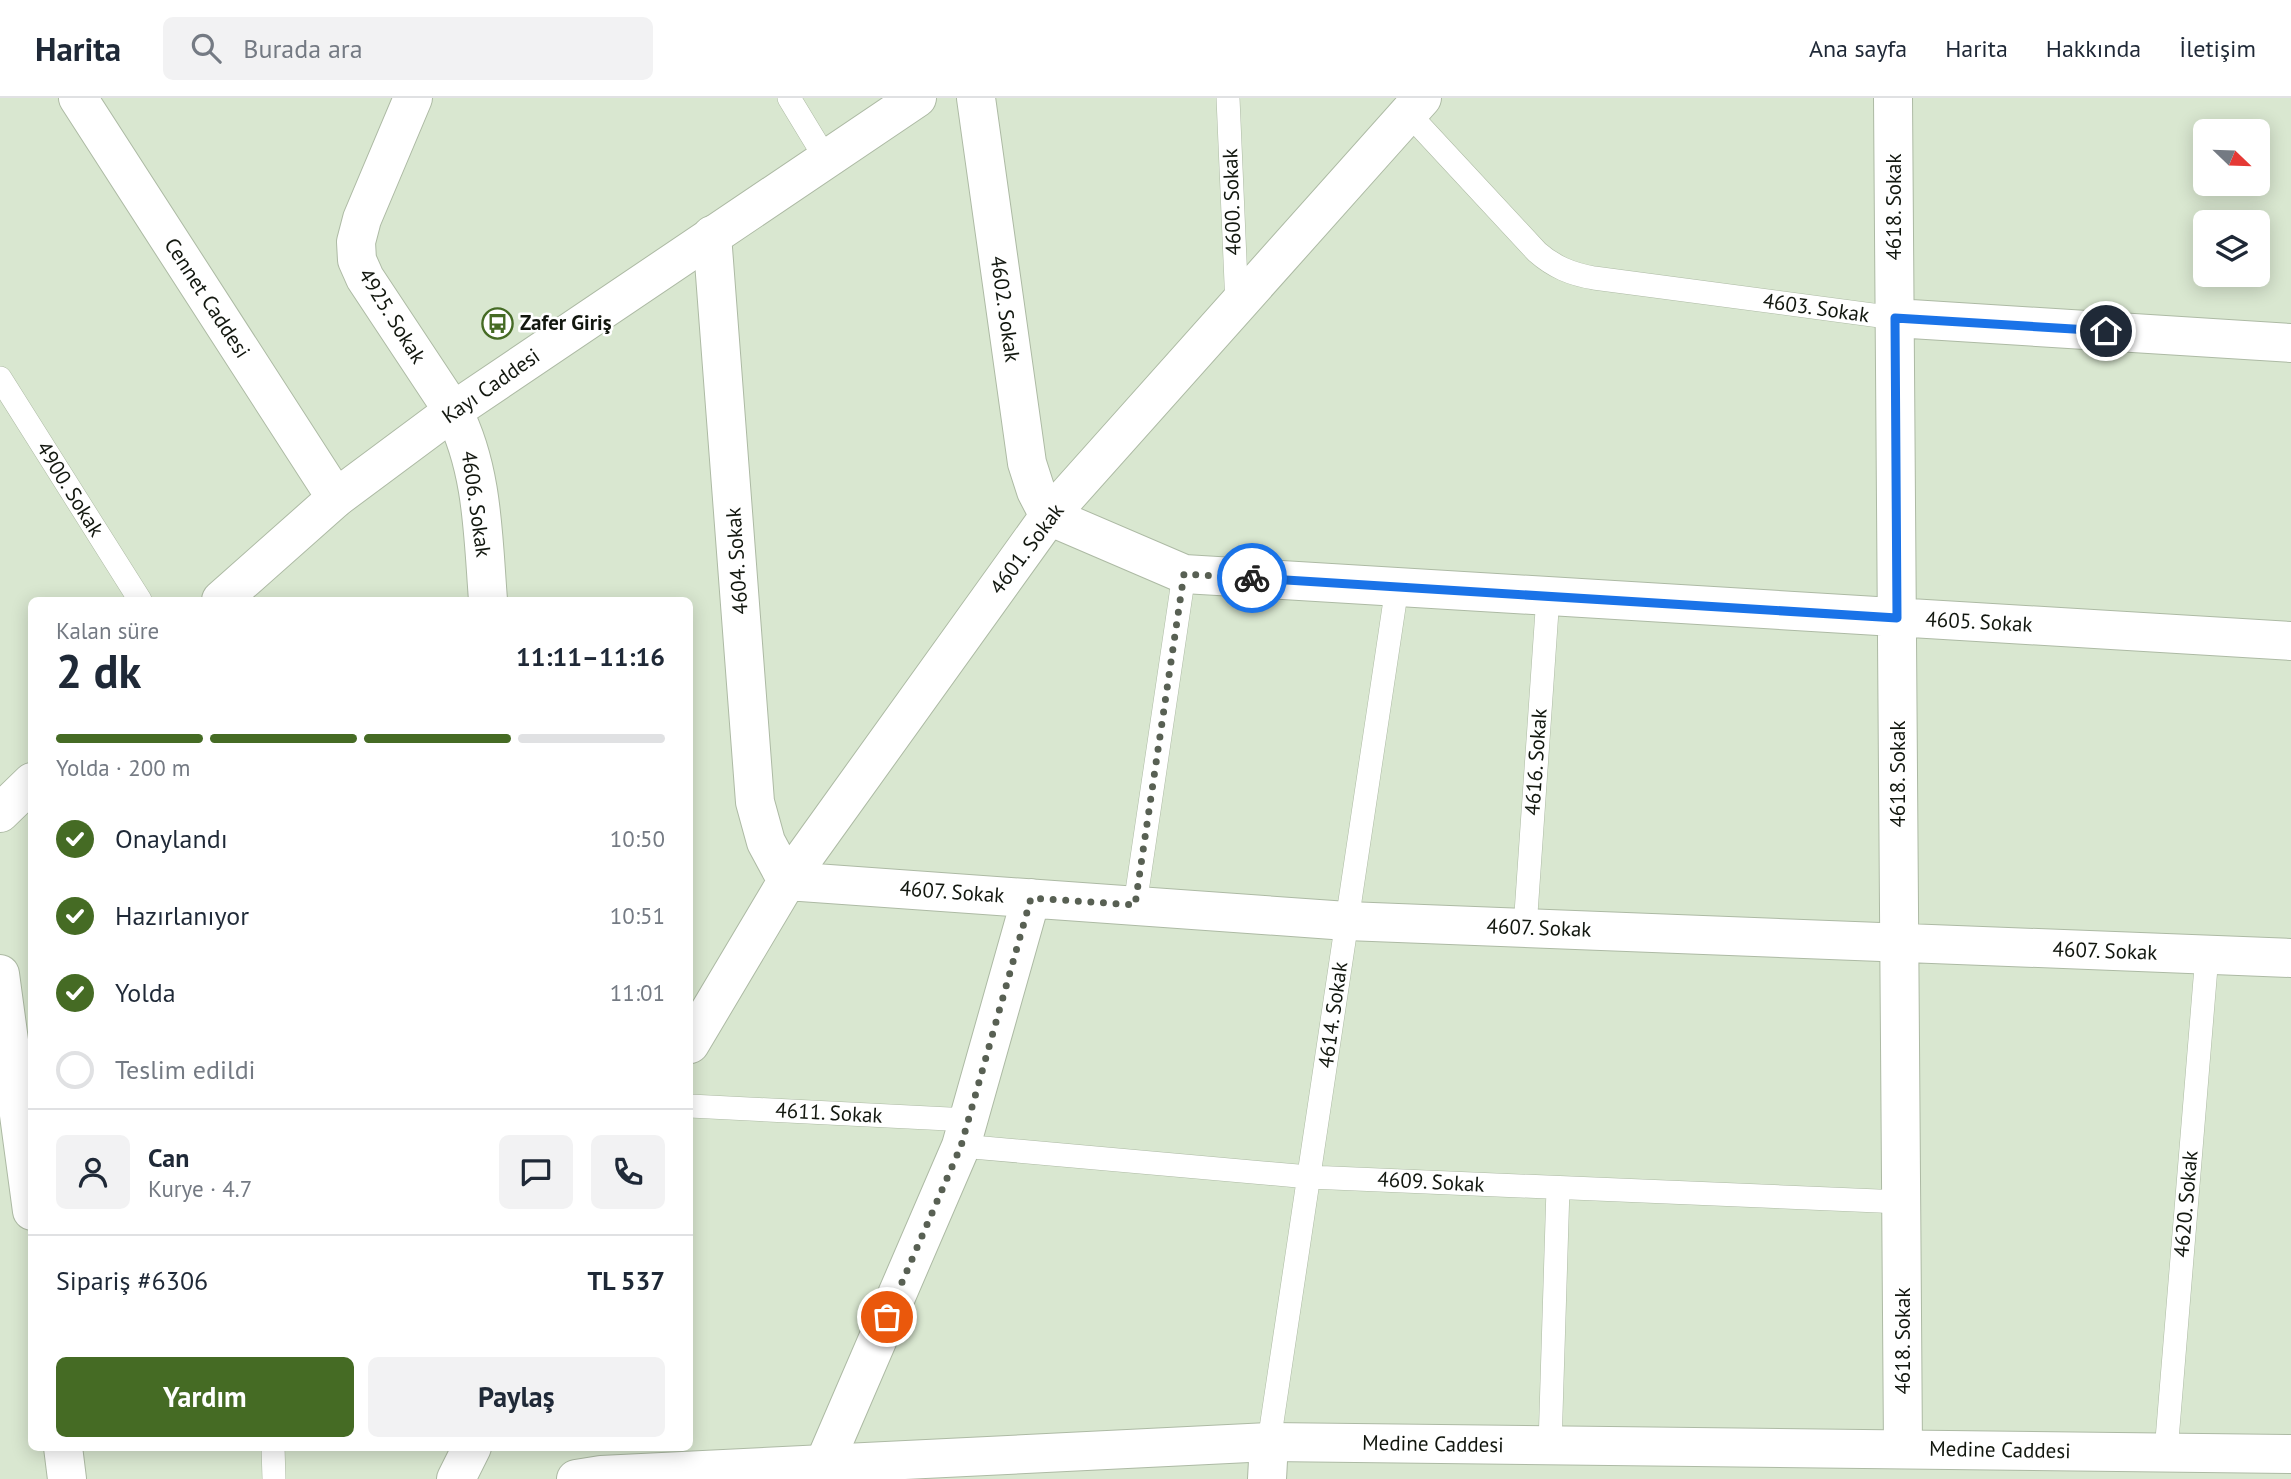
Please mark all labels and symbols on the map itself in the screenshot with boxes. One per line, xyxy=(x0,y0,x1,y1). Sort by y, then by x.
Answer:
north arrow xyxy=(2193,119,2270,196)
street label: 4600. Sokak xyxy=(1216,148,1247,256)
street label: 4618. Sokak xyxy=(1880,153,1907,261)
street label: Cennet Caddesi xyxy=(158,232,256,363)
street label: 4602. Sokak xyxy=(985,254,1026,364)
street label: 4925. Sokak xyxy=(353,263,432,368)
street label: 4603. Sokak xyxy=(1761,287,1871,328)
pin xyxy=(2076,301,2136,361)
bus stop icon: Zafer Giriş xyxy=(480,306,514,340)
place label: Zafer Giriş xyxy=(520,309,612,336)
street label: Kayı Caddesi xyxy=(437,342,545,429)
street label: 4900. Sokak xyxy=(31,436,110,541)
street label: 4606. Sokak xyxy=(456,449,497,559)
street label: 4601. Sokak xyxy=(984,498,1070,600)
street label: 4604. Sokak xyxy=(719,507,754,615)
courier xyxy=(1217,543,1287,613)
street label: 4605. Sokak xyxy=(1925,605,2033,638)
street label: 4616. Sokak xyxy=(1518,708,1553,816)
street label: 4618. Sokak xyxy=(1884,720,1911,828)
street label: 4607. Sokak xyxy=(899,874,1005,909)
street label: 4607. Sokak xyxy=(1486,912,1592,943)
street label: 4607. Sokak xyxy=(2052,935,2158,966)
street label: 4614. Sokak xyxy=(1312,960,1353,1070)
street label: 4611. Sokak xyxy=(775,1096,883,1129)
street label: 4620. Sokak xyxy=(2167,1149,2204,1259)
street label: 4609. Sokak xyxy=(1377,1165,1485,1198)
pin xyxy=(857,1287,917,1347)
street label: 4618. Sokak xyxy=(1889,1287,1916,1395)
street label: Medine Caddesi xyxy=(1362,1429,1504,1458)
street label: Medine Caddesi xyxy=(1929,1435,2071,1464)

